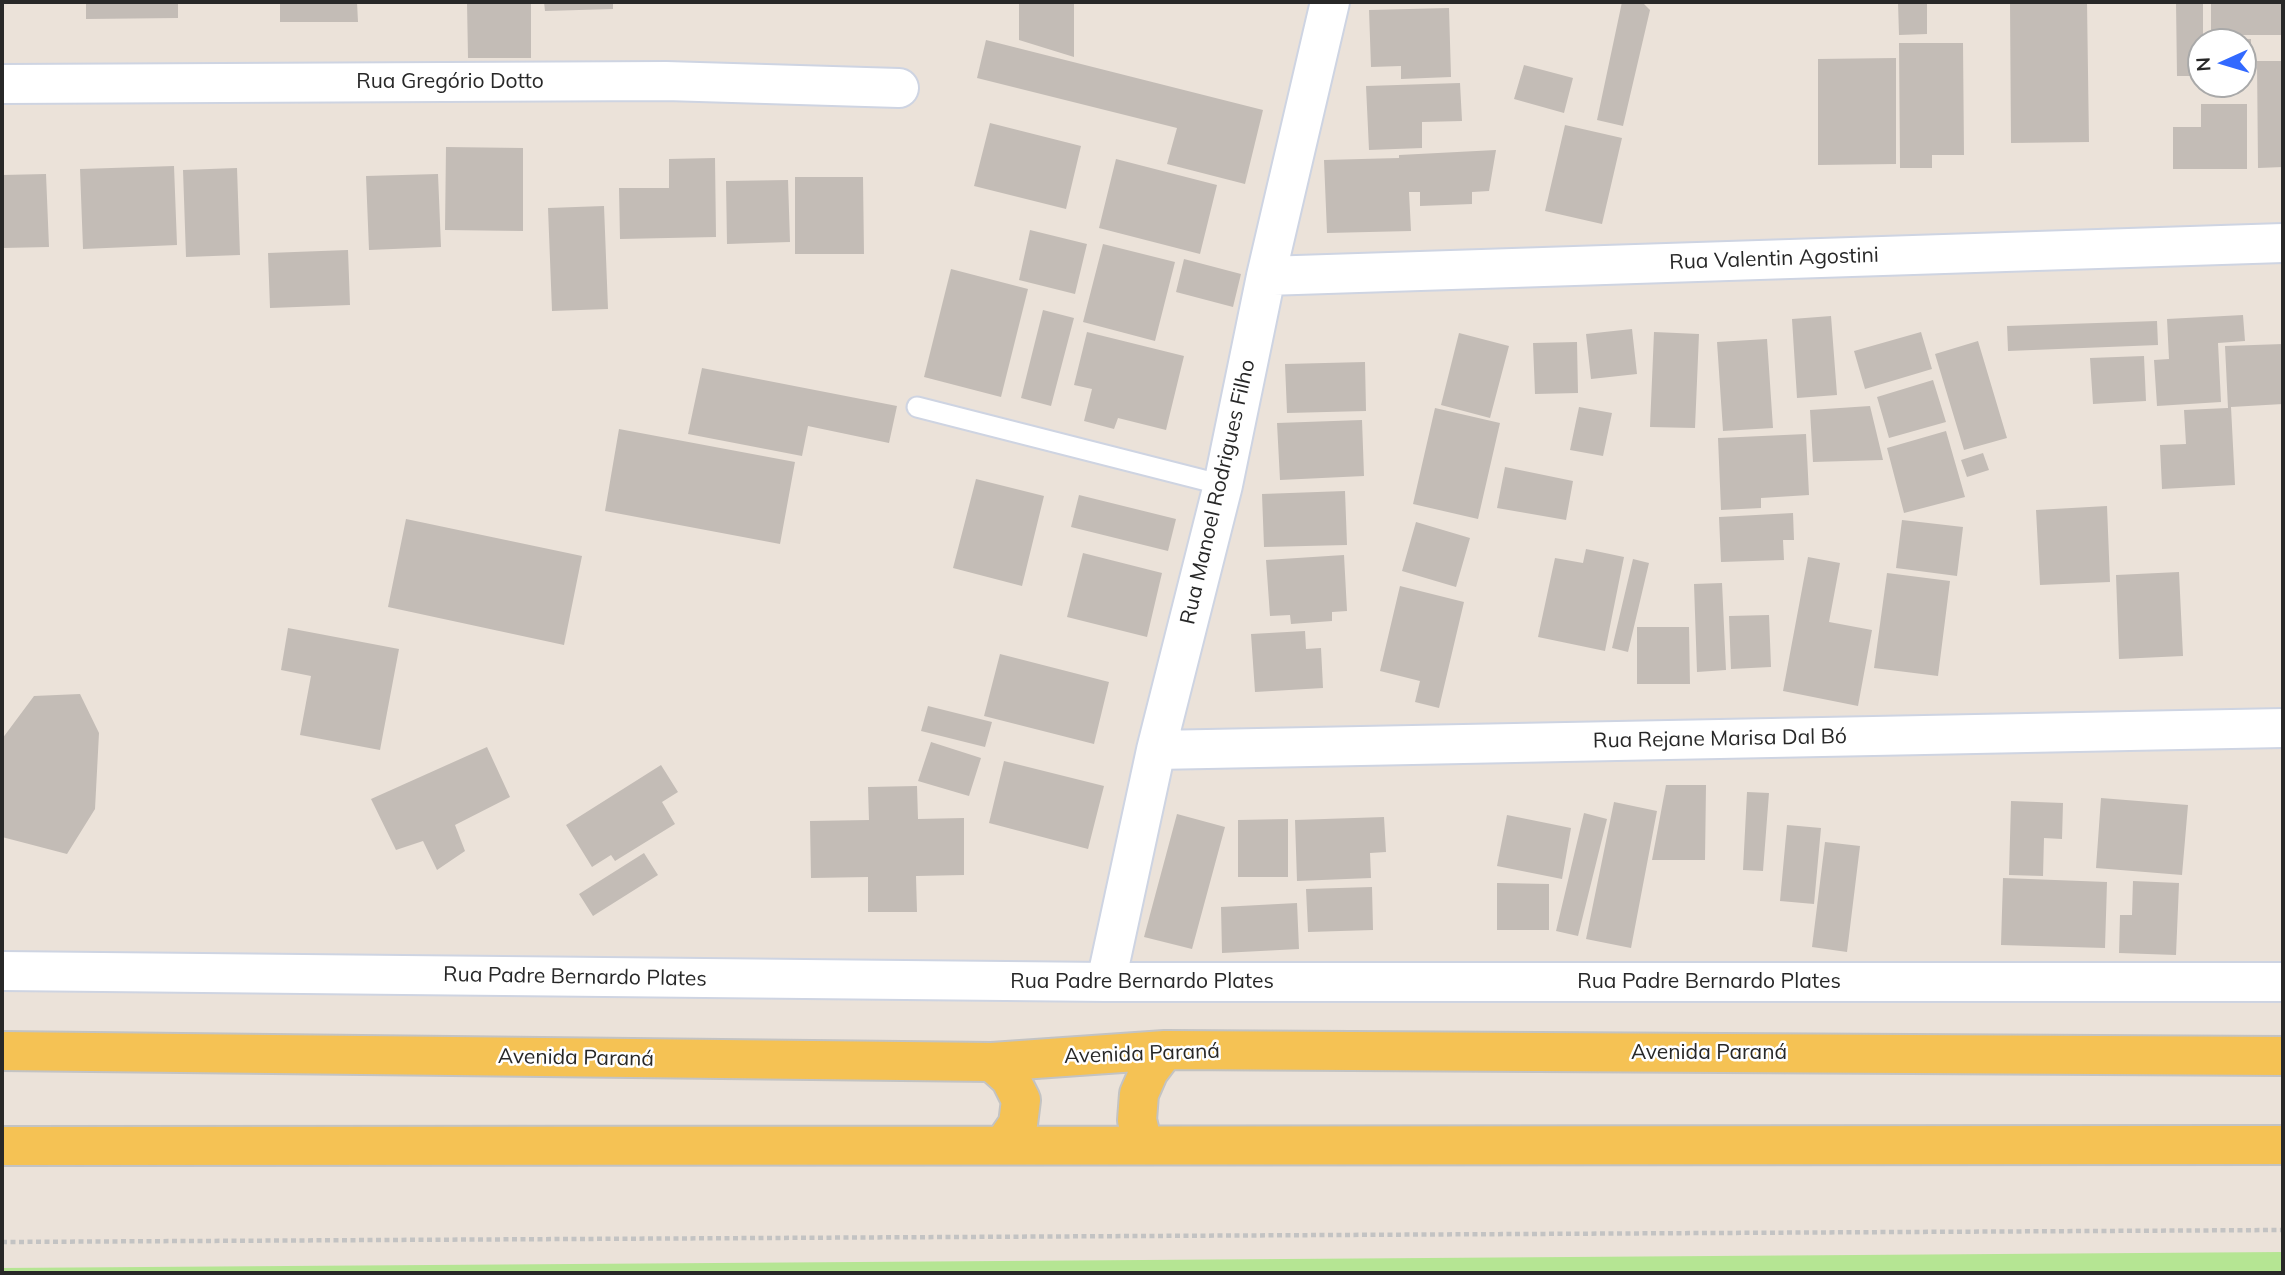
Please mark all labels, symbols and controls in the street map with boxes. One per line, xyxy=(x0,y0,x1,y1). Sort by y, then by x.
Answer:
north arrow xyxy=(2187,28,2257,98)
text: N xyxy=(2191,56,2216,72)
street label: Rua Gregório Dotto xyxy=(356,69,544,95)
street label: Rua Valentin Agostini xyxy=(1669,243,1879,275)
street label: Rua Manoel Rodrigues Filho xyxy=(1175,357,1261,627)
street label: Rua Rejane Marisa Dal Bó xyxy=(1593,724,1847,754)
street label: Rua Padre Bernardo Plates xyxy=(443,962,707,992)
street label: Rua Padre Bernardo Plates xyxy=(1010,969,1274,995)
street label: Rua Padre Bernardo Plates xyxy=(1577,969,1841,995)
street label: Avenida Paraná xyxy=(1064,1039,1220,1069)
street label: Avenida Paraná xyxy=(1631,1040,1787,1066)
street label: Avenida Paraná xyxy=(498,1044,654,1072)

